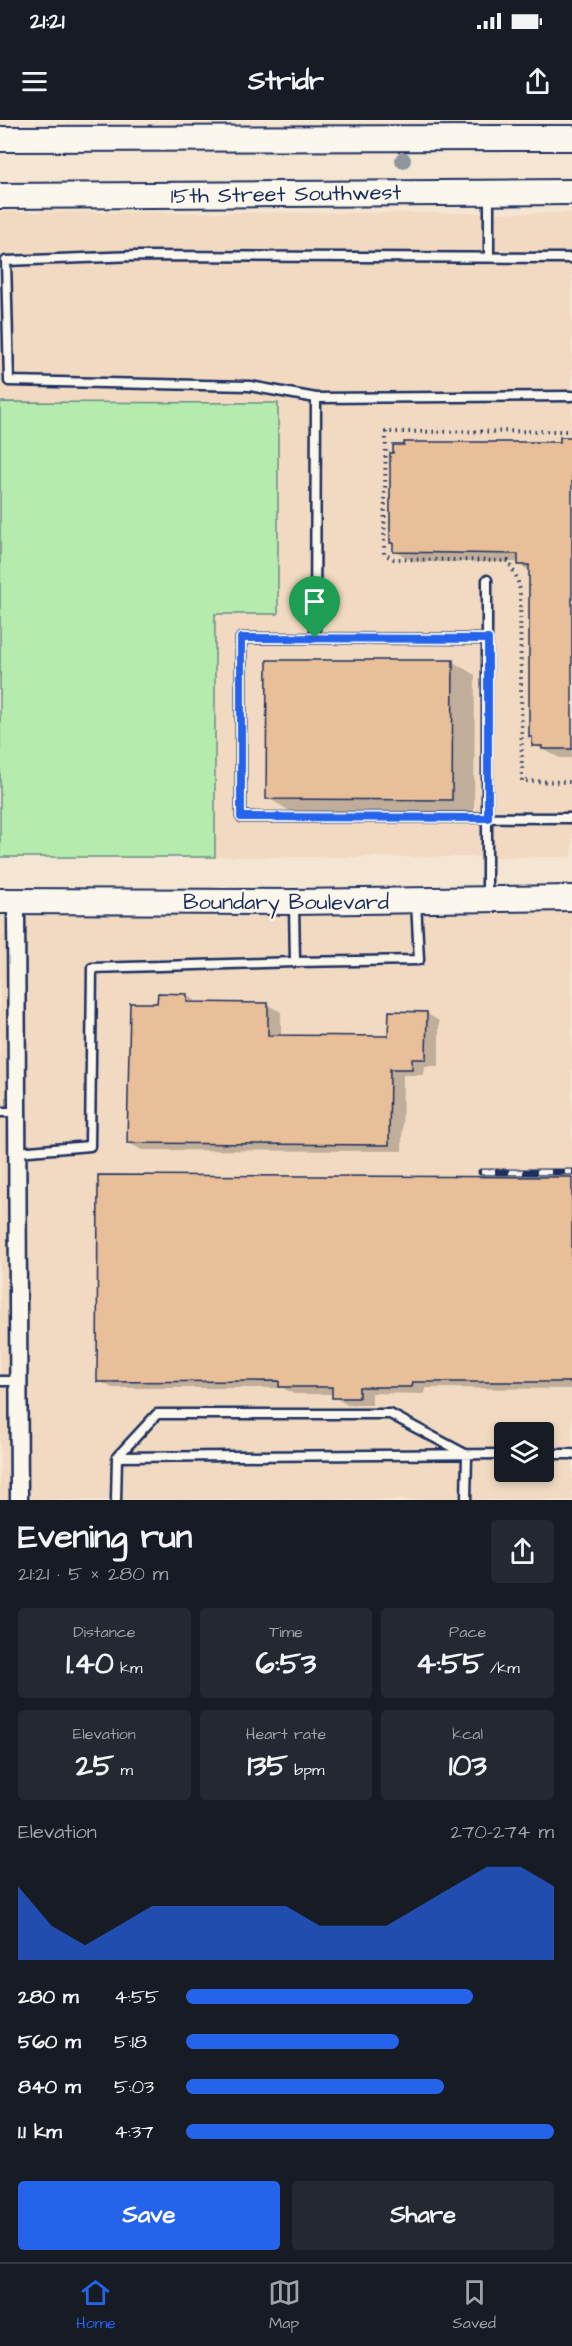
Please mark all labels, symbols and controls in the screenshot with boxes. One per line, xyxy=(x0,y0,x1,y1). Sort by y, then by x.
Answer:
text: 21:21 xyxy=(30,6,64,37)
text: Stridr xyxy=(248,62,324,100)
icon: menu xyxy=(18,65,51,98)
icon: share xyxy=(521,65,554,98)
street label: 15th Street Southwest xyxy=(170,177,402,212)
pin xyxy=(289,576,340,638)
icon: arrive xyxy=(298,585,331,618)
street label: Boundary Boulevard xyxy=(183,887,389,919)
map controls xyxy=(494,1422,554,1482)
button: layers xyxy=(494,1422,554,1482)
text: Evening run xyxy=(18,1514,192,1560)
button: share xyxy=(491,1520,554,1583)
text: 21:21 · 5 × 280 m xyxy=(18,1560,168,1588)
text: Distance xyxy=(73,1621,135,1643)
text: Time xyxy=(269,1621,303,1643)
text: Pace xyxy=(449,1621,486,1643)
text: 1.40 xyxy=(66,1643,114,1685)
text: 6:53 xyxy=(256,1643,316,1685)
text: 4:55 xyxy=(416,1643,484,1685)
text: km xyxy=(114,1657,142,1679)
text: /km xyxy=(484,1657,520,1679)
text: Elevation xyxy=(73,1723,136,1745)
text: Heart rate xyxy=(246,1723,326,1745)
text: kcal xyxy=(452,1723,483,1745)
text: 25 xyxy=(76,1745,114,1787)
text: 135 xyxy=(247,1745,288,1787)
text: 103 xyxy=(449,1745,487,1787)
text: m xyxy=(114,1759,133,1781)
text: bpm xyxy=(288,1759,325,1781)
text: Elevation xyxy=(18,1818,97,1846)
text: 270–274 m xyxy=(450,1818,554,1846)
text: 280 m xyxy=(18,1983,79,2011)
text: 4:55 xyxy=(114,1983,159,2011)
text: 560 m xyxy=(18,2028,81,2056)
text: 5:18 xyxy=(114,2028,147,2056)
text: 840 m xyxy=(18,2073,81,2101)
text: 5:03 xyxy=(114,2073,154,2101)
text: 1.1 km xyxy=(18,2118,62,2146)
text: 4:37 xyxy=(114,2118,153,2146)
button: Save xyxy=(18,2181,280,2250)
button: Share xyxy=(292,2181,554,2250)
tab: Home xyxy=(76,2276,116,2334)
tab: Map xyxy=(268,2276,301,2334)
tab: Saved xyxy=(452,2276,496,2334)

